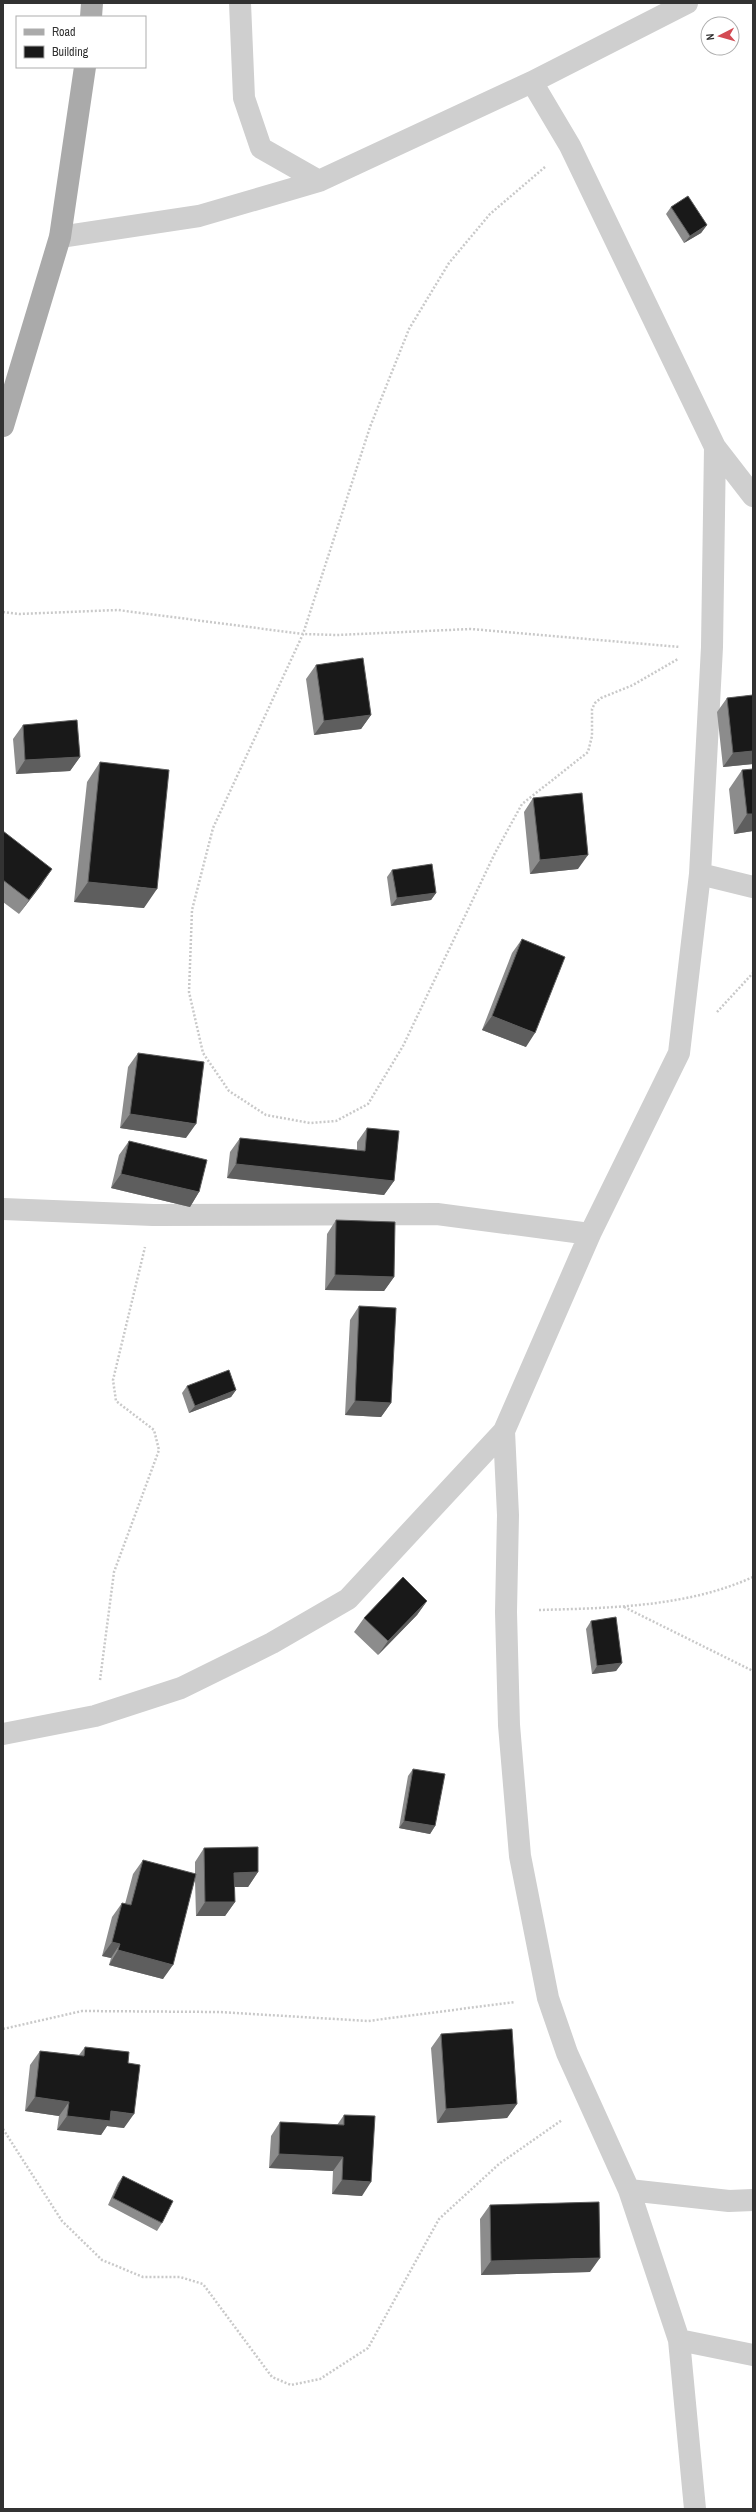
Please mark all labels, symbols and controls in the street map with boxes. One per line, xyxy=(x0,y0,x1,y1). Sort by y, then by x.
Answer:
legend xyxy=(16,16,146,68)
north arrow xyxy=(700,16,740,56)
text: Road xyxy=(52,24,76,40)
text: N xyxy=(703,33,717,41)
text: Building xyxy=(52,44,89,60)

